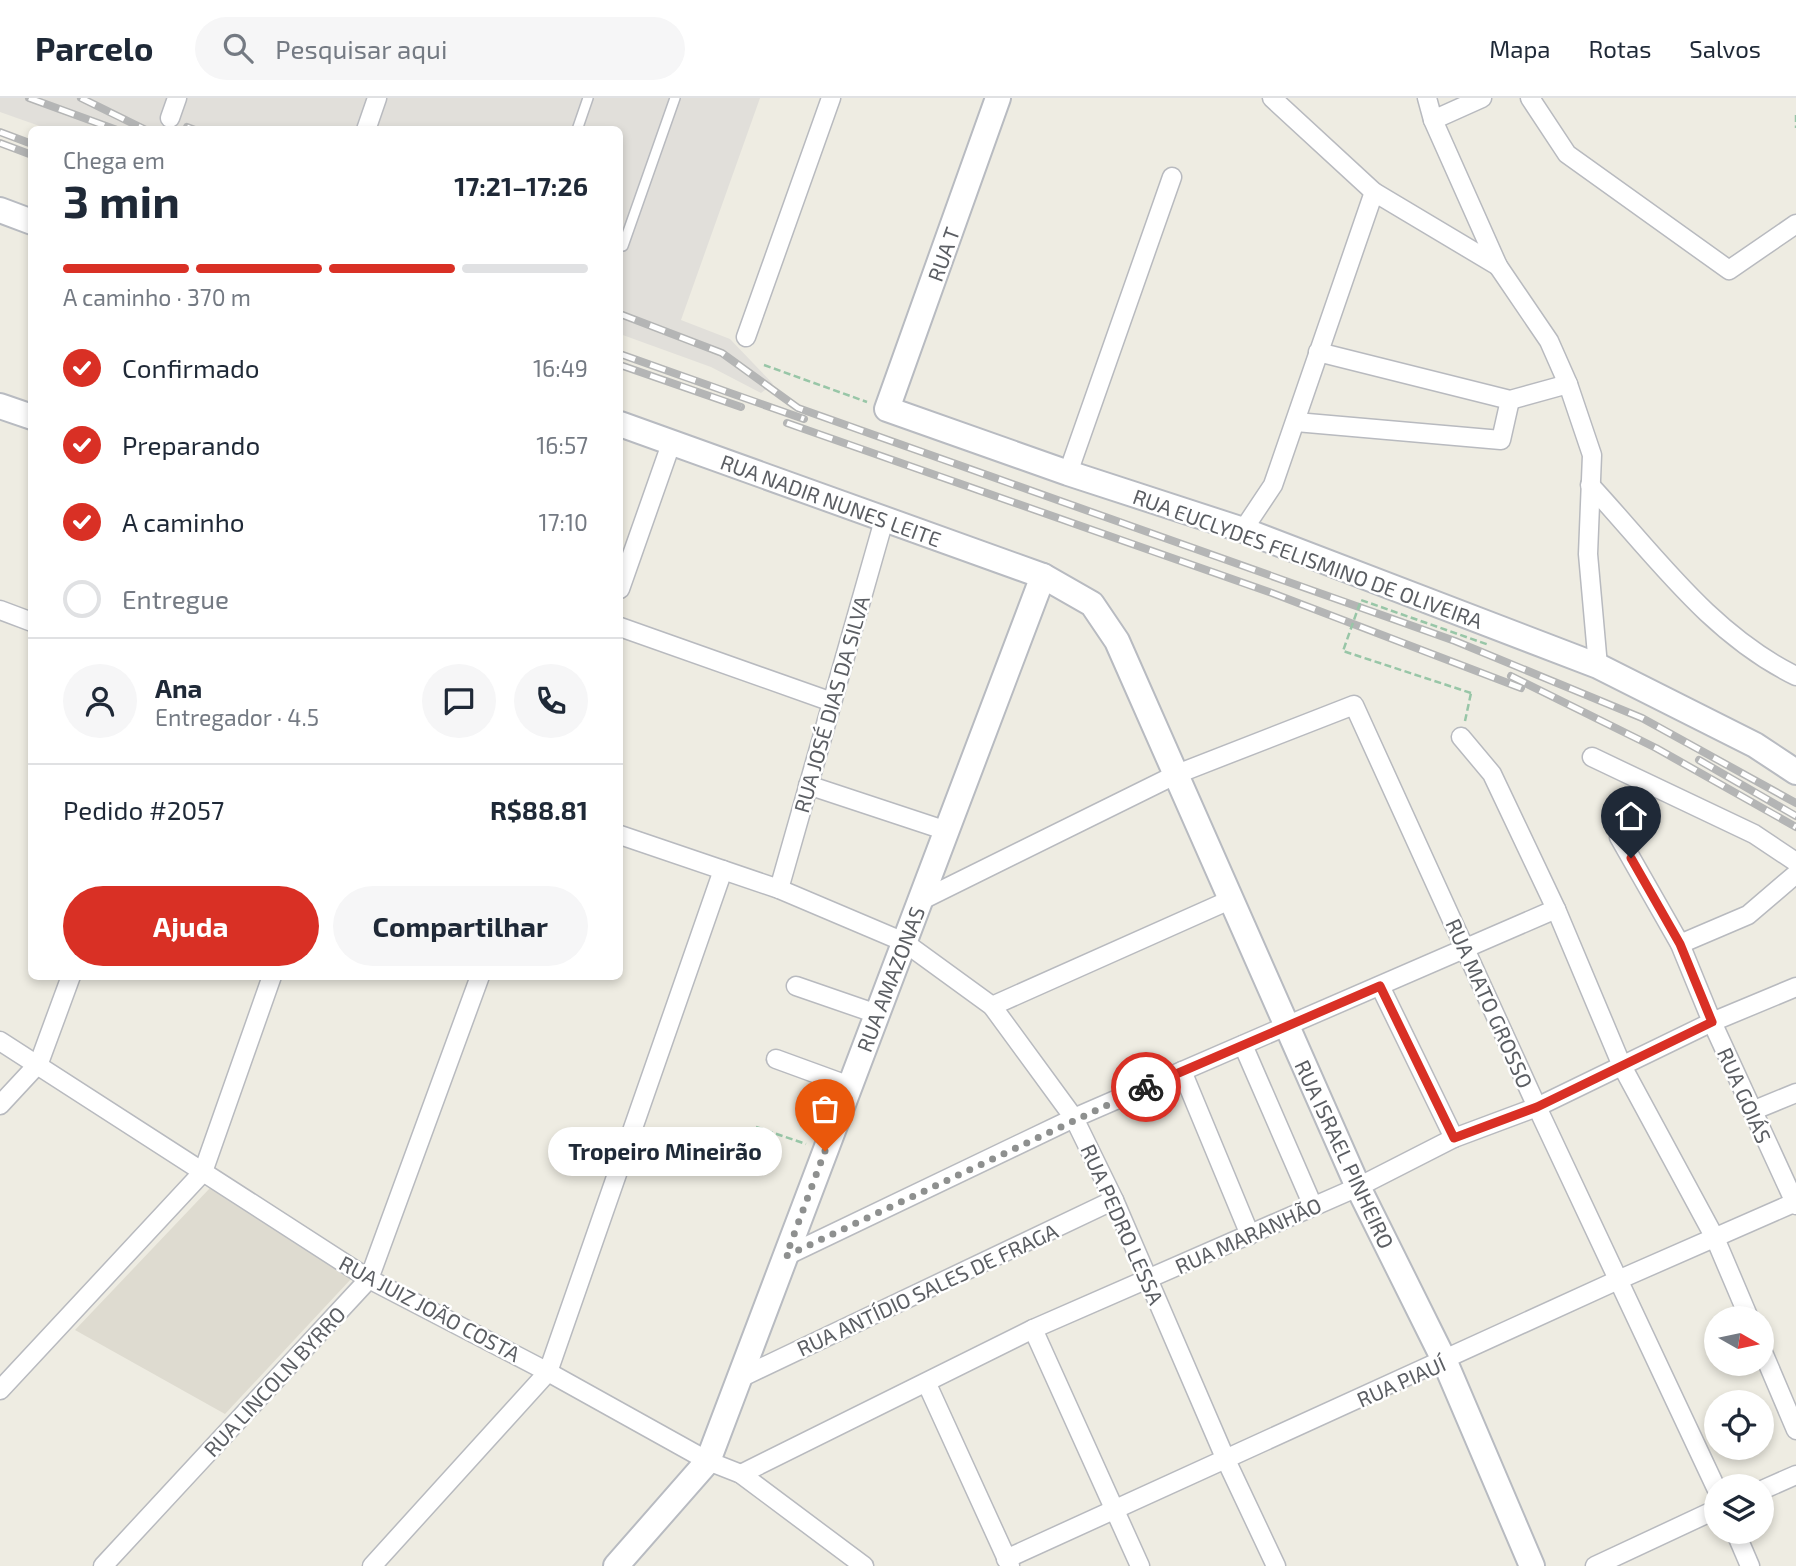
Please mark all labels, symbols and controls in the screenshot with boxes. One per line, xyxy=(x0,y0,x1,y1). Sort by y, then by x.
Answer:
search box xyxy=(195,17,685,80)
text: Parcelo xyxy=(35,28,153,68)
icon: search xyxy=(219,29,257,67)
text: Pesquisar aqui xyxy=(275,33,447,64)
text: Mapa xyxy=(1489,34,1551,63)
text: Rotas xyxy=(1589,34,1651,63)
text: Salvos xyxy=(1689,34,1761,63)
text: Chega em xyxy=(63,146,165,174)
text: 17:21–17:26 xyxy=(454,170,588,201)
text: 3 min xyxy=(63,172,180,227)
street label: RUA T xyxy=(922,223,964,285)
text: A caminho · 370 m xyxy=(63,283,251,311)
icon: check xyxy=(63,349,101,387)
text: Confirmado xyxy=(122,352,260,383)
text: 16:49 xyxy=(533,354,588,382)
icon: check xyxy=(63,426,101,464)
text: Preparando xyxy=(122,429,260,460)
text: 16:57 xyxy=(536,431,588,459)
street label: RUA NADIR NUNES LEITE xyxy=(717,448,945,552)
street label: RUA EUCLYDES FELISMINO DE OLIVEIRA xyxy=(1130,483,1486,633)
icon: check xyxy=(63,503,101,541)
text: A caminho xyxy=(122,506,245,537)
text: 17:10 xyxy=(539,508,588,536)
text: Entregue xyxy=(122,583,229,614)
street label: RUA JOSÉ DIAS DA SILVA xyxy=(788,593,874,815)
button: person xyxy=(63,664,137,738)
button: chat xyxy=(422,664,496,738)
button: phone xyxy=(514,664,588,738)
text: Ana xyxy=(155,672,202,703)
text: Entregador · 4.5 xyxy=(155,703,319,731)
pin xyxy=(1601,786,1661,858)
text: Pedido #2057 xyxy=(63,794,224,825)
text: R$88.81 xyxy=(490,794,588,825)
icon: home xyxy=(1612,797,1650,835)
button: Ajuda xyxy=(63,886,319,966)
button: Compartilhar xyxy=(333,886,588,966)
street label: RUA AMAZONAS xyxy=(851,903,929,1055)
street label: RUA MATO GROSSO xyxy=(1441,914,1539,1092)
street label: RUA GOIÁS xyxy=(1713,1043,1777,1147)
courier xyxy=(1111,1052,1181,1122)
street label: RUA ISRAEL PINHEIRO xyxy=(1290,1056,1400,1252)
icon: bike xyxy=(1127,1068,1165,1106)
pin xyxy=(795,1079,855,1151)
icon: bag xyxy=(806,1090,844,1128)
callout: Tropeiro Mineirão xyxy=(548,1126,783,1176)
text: Tropeiro Mineirão xyxy=(568,1137,762,1165)
street label: RUA PEDRO LESSA xyxy=(1076,1140,1170,1308)
street label: RUA MARANHÃO xyxy=(1171,1192,1325,1278)
street label: RUA ANTÍDIO SALES DE FRAGA xyxy=(793,1217,1061,1361)
street label: RUA JUIZ JOÃO COSTA xyxy=(335,1250,525,1366)
street label: RUA LINCOLN BYRRO xyxy=(198,1301,350,1461)
north arrow xyxy=(1704,1306,1774,1376)
map controls xyxy=(1704,1306,1774,1544)
street label: RUA PIAUÍ xyxy=(1353,1350,1450,1412)
button: locate xyxy=(1704,1390,1774,1460)
button: layers xyxy=(1704,1474,1774,1544)

